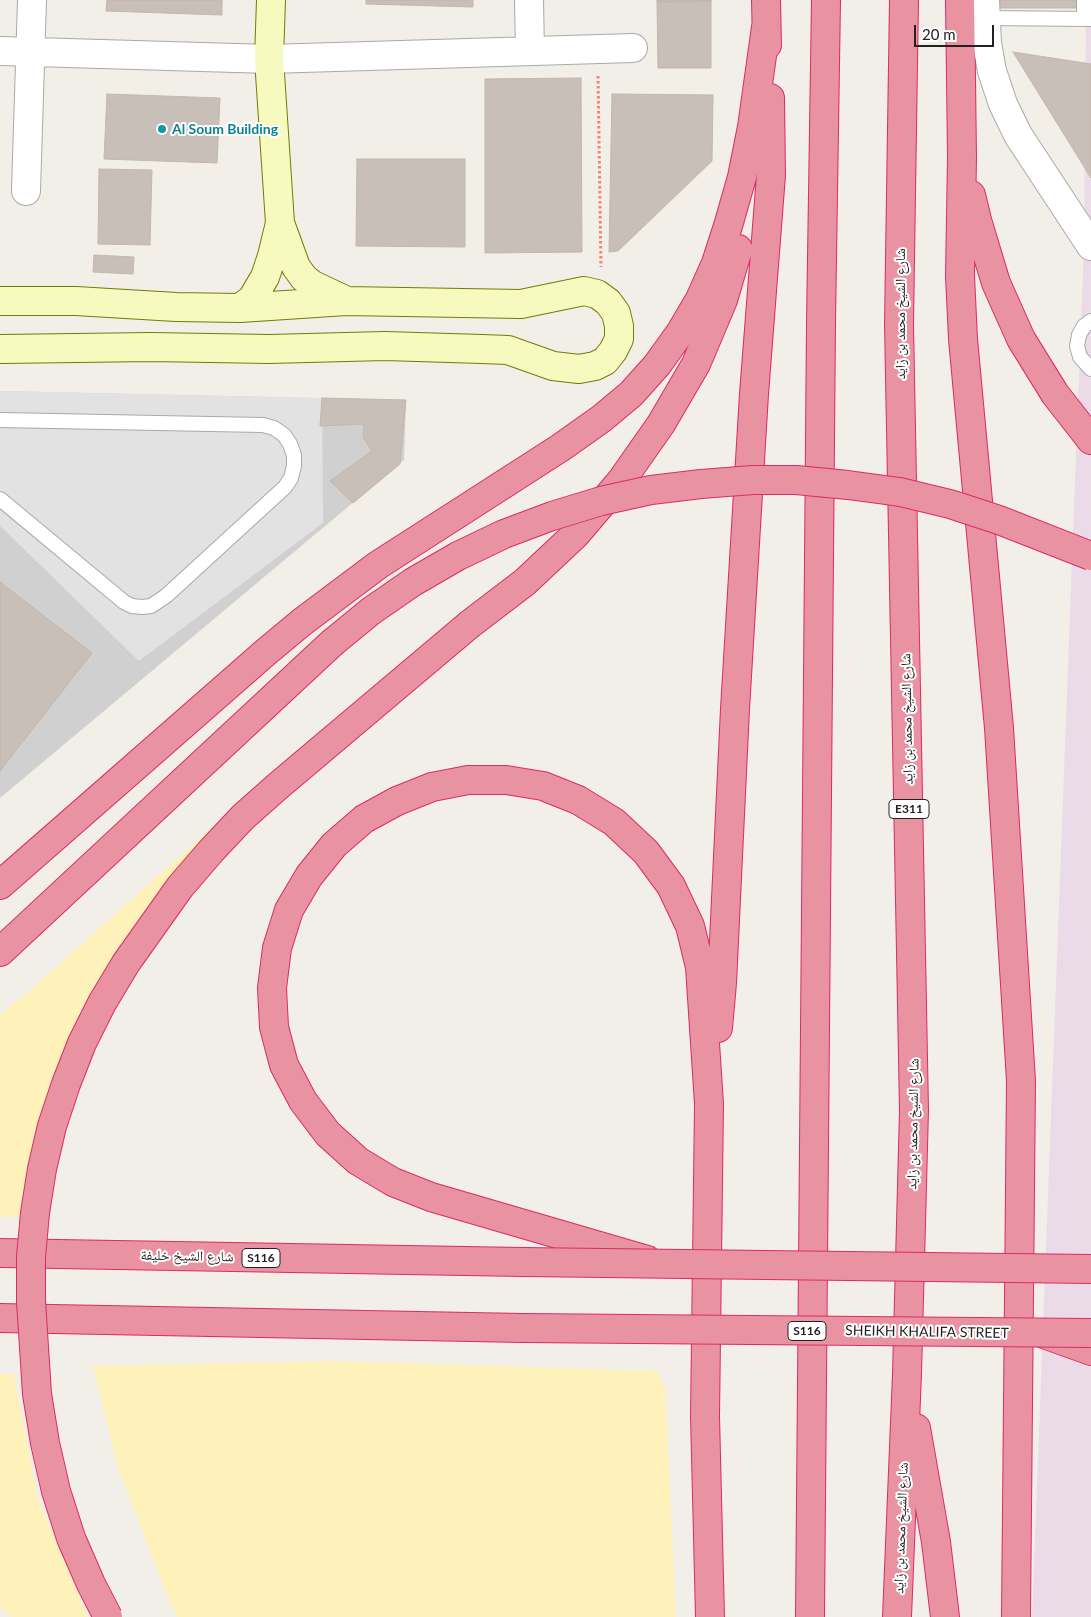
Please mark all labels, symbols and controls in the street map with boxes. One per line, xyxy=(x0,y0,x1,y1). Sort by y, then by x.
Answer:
scale bar xyxy=(916,15,996,47)
text: 20 m xyxy=(922,25,956,43)
place label: Al Soum Building xyxy=(172,121,278,137)
marker: Al Soum Building xyxy=(156,123,168,135)
street label: شارع الشيخ محمد بن زايد xyxy=(892,248,908,380)
street label: شارع الشيخ محمد بن زايد xyxy=(897,653,917,785)
road number: E311 xyxy=(889,800,929,819)
street label: شارع الشيخ محمد بن زايد xyxy=(903,1058,923,1190)
street label: شارع الشيخ خليفة xyxy=(140,1247,234,1265)
road number: S116 xyxy=(242,1248,280,1268)
road number: S116 xyxy=(788,1322,826,1340)
street label: SHEIKH KHALIFA STREET xyxy=(845,1322,1009,1342)
street label: شارع الشيخ محمد بن زايد xyxy=(890,1462,912,1594)

